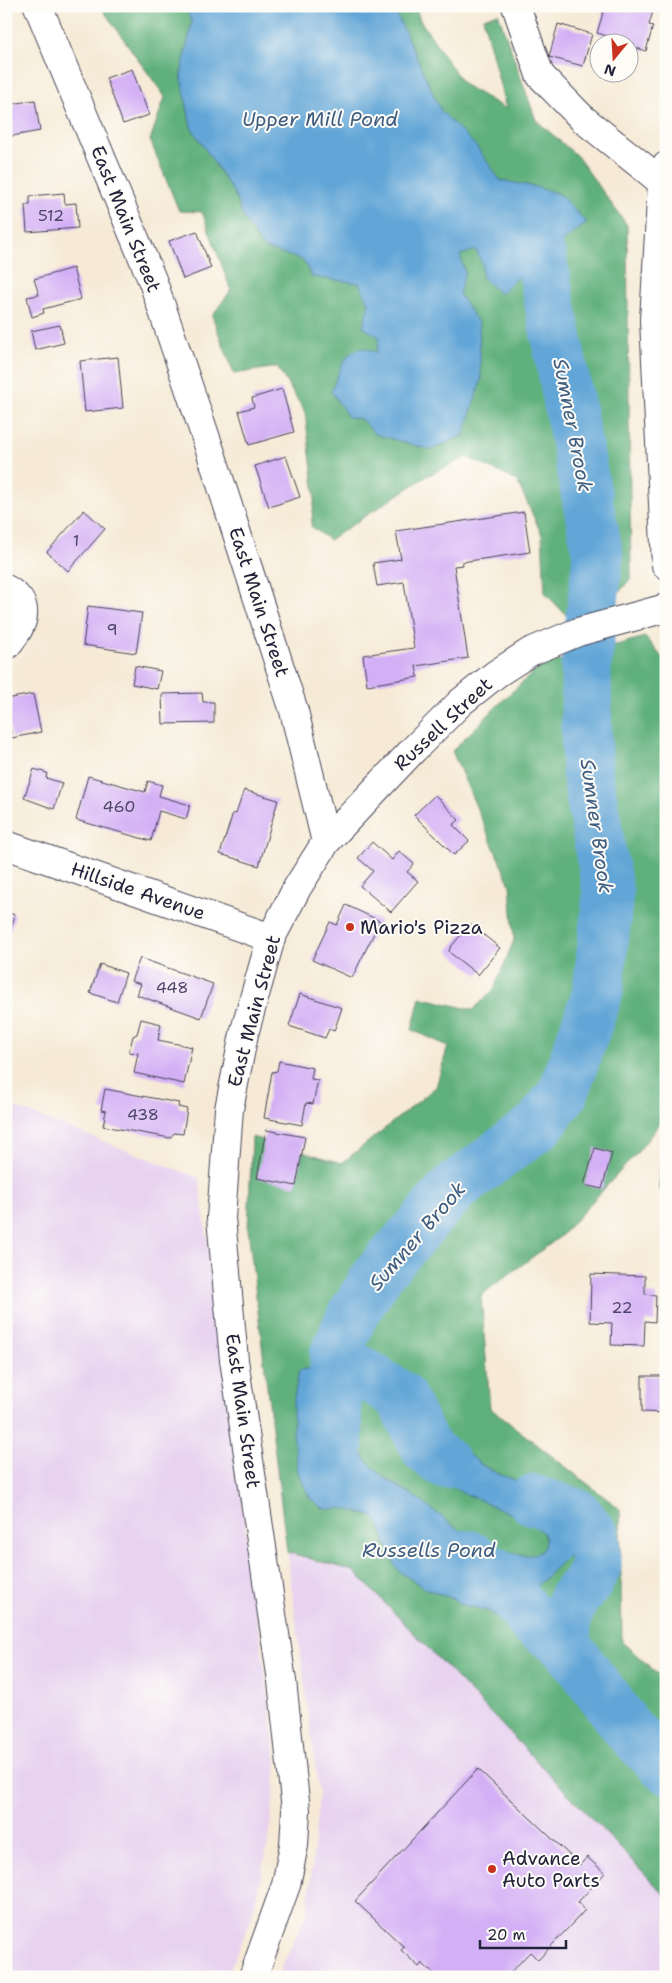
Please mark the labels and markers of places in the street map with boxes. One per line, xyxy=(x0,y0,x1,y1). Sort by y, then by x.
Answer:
place label: Mario's Pizza xyxy=(360,915,483,940)
marker: Mario's Pizza xyxy=(344,921,356,933)
place label: Advance Auto Parts xyxy=(502,1846,600,1893)
marker: Advance Auto Parts xyxy=(486,1863,498,1875)

